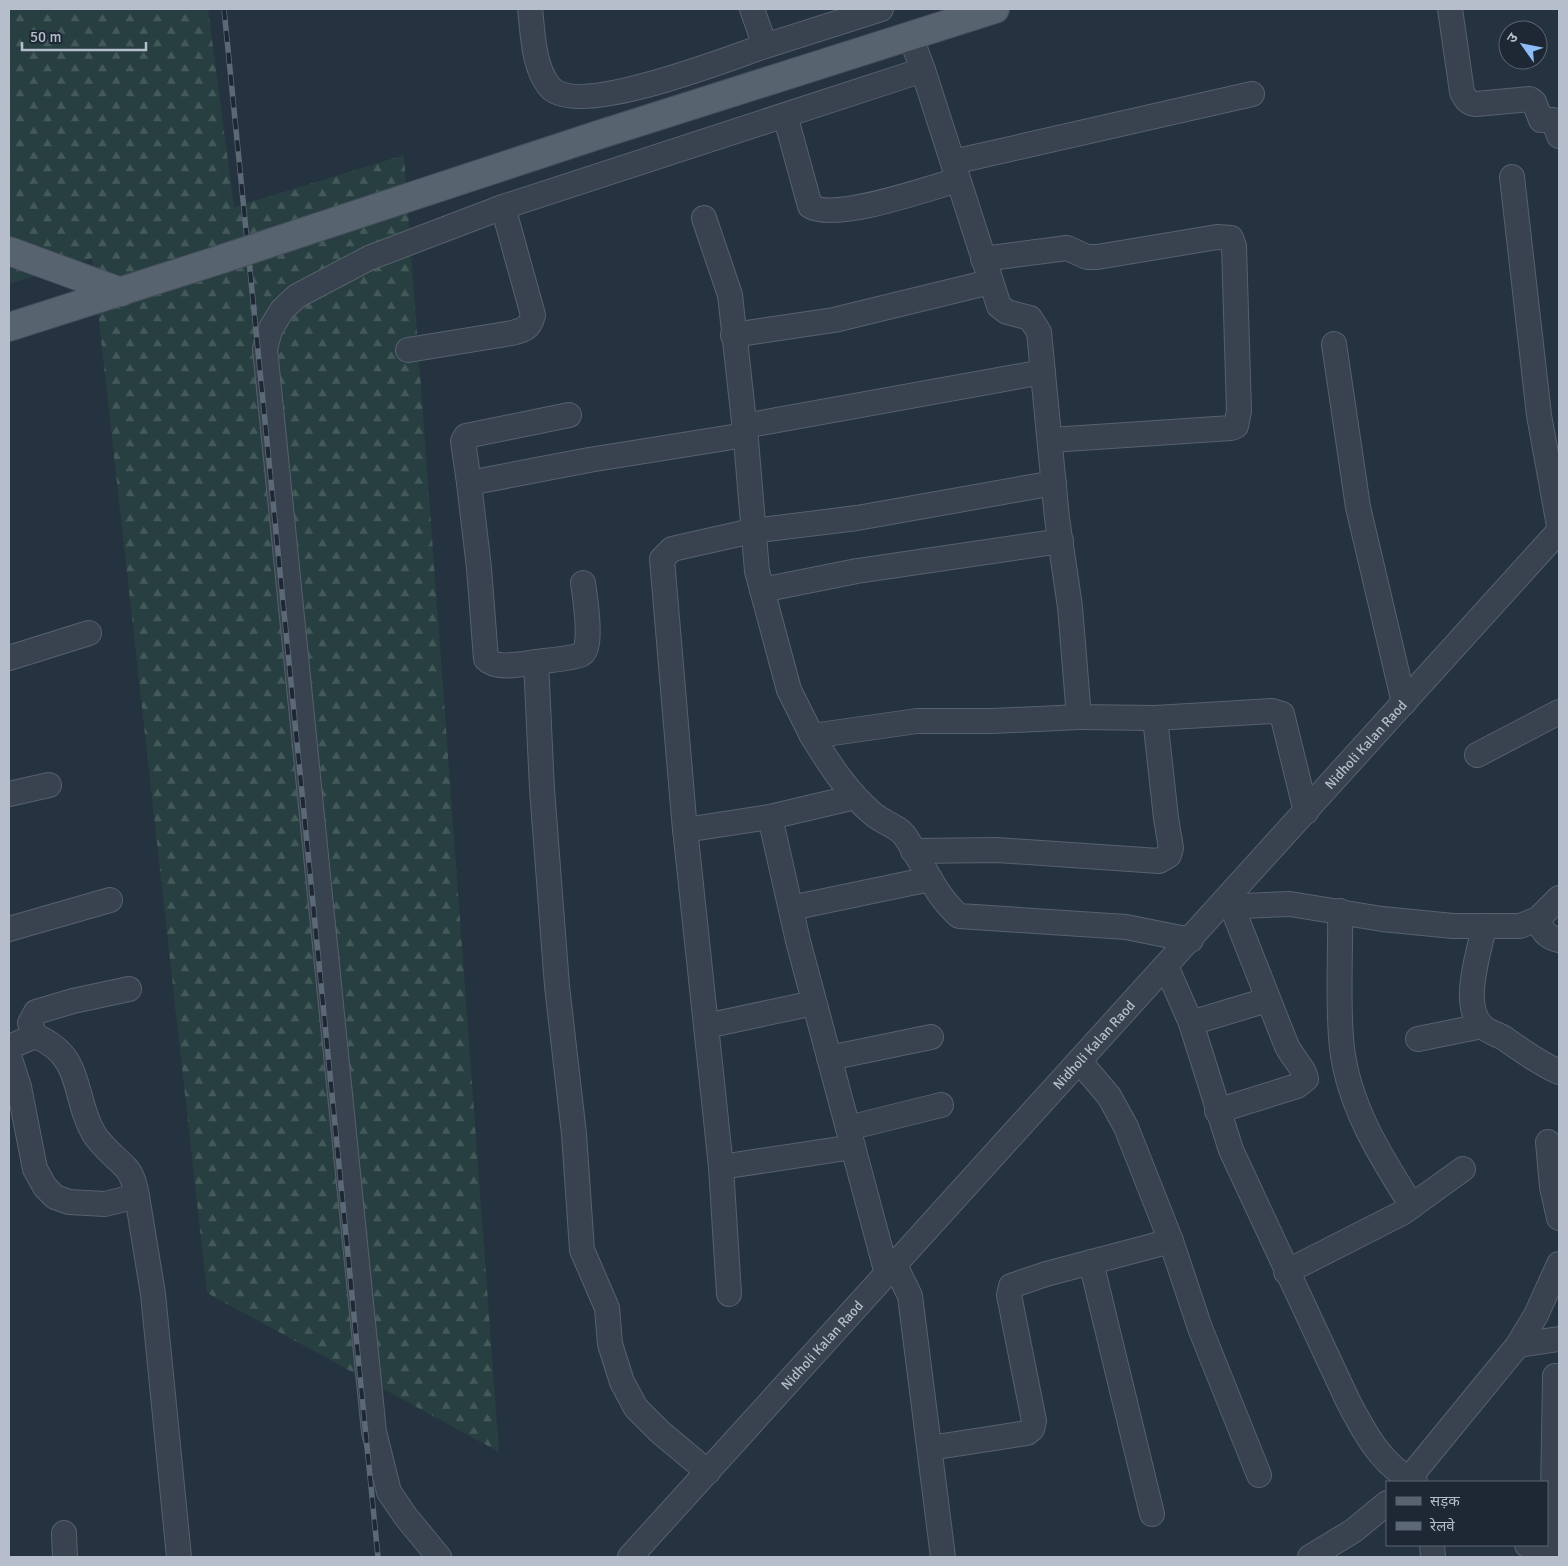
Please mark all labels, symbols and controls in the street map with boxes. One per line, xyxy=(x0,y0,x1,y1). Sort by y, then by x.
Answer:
scale bar xyxy=(22,20,146,52)
north arrow xyxy=(1498,20,1548,70)
text: 50 m xyxy=(30,28,61,46)
text: उ xyxy=(1503,29,1522,46)
street label: Nidholi Kalan Raod xyxy=(1321,697,1410,793)
street label: Nidholi Kalan Raod xyxy=(1049,997,1138,1093)
street label: Nidholi Kalan Raod xyxy=(777,1297,867,1393)
legend xyxy=(1386,1481,1548,1546)
text: सड़क xyxy=(1430,1492,1460,1510)
text: रेलवे xyxy=(1429,1517,1455,1535)

